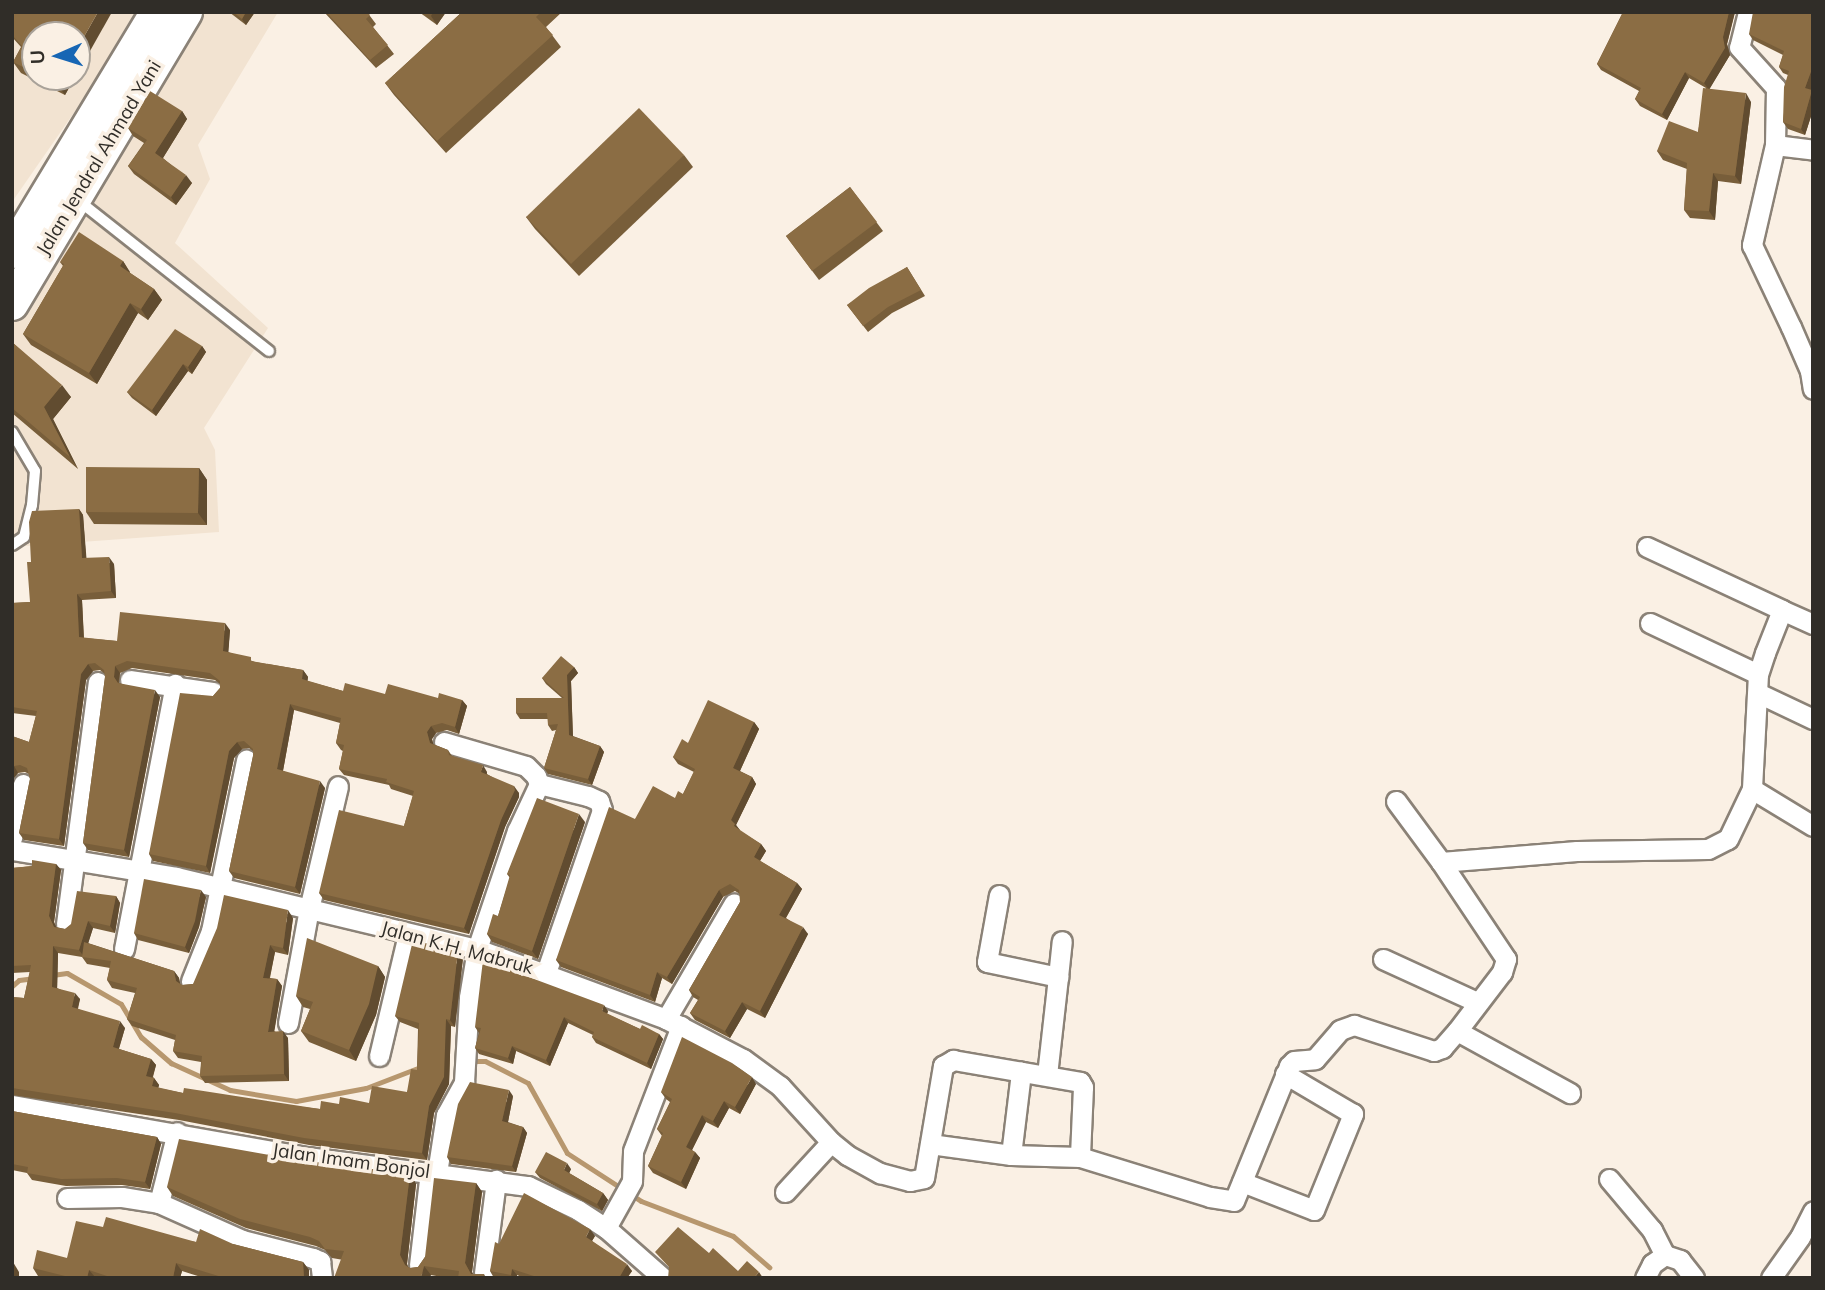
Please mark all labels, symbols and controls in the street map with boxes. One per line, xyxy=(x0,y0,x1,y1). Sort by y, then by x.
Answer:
north arrow xyxy=(21,21,91,91)
text: U xyxy=(25,49,49,65)
street label: Jalan Jendral Ahmad Yani xyxy=(32,56,166,260)
street label: Jalan K.H. Mabruk xyxy=(378,917,536,979)
street label: Jalan Imam Bonjol xyxy=(271,1139,431,1183)

